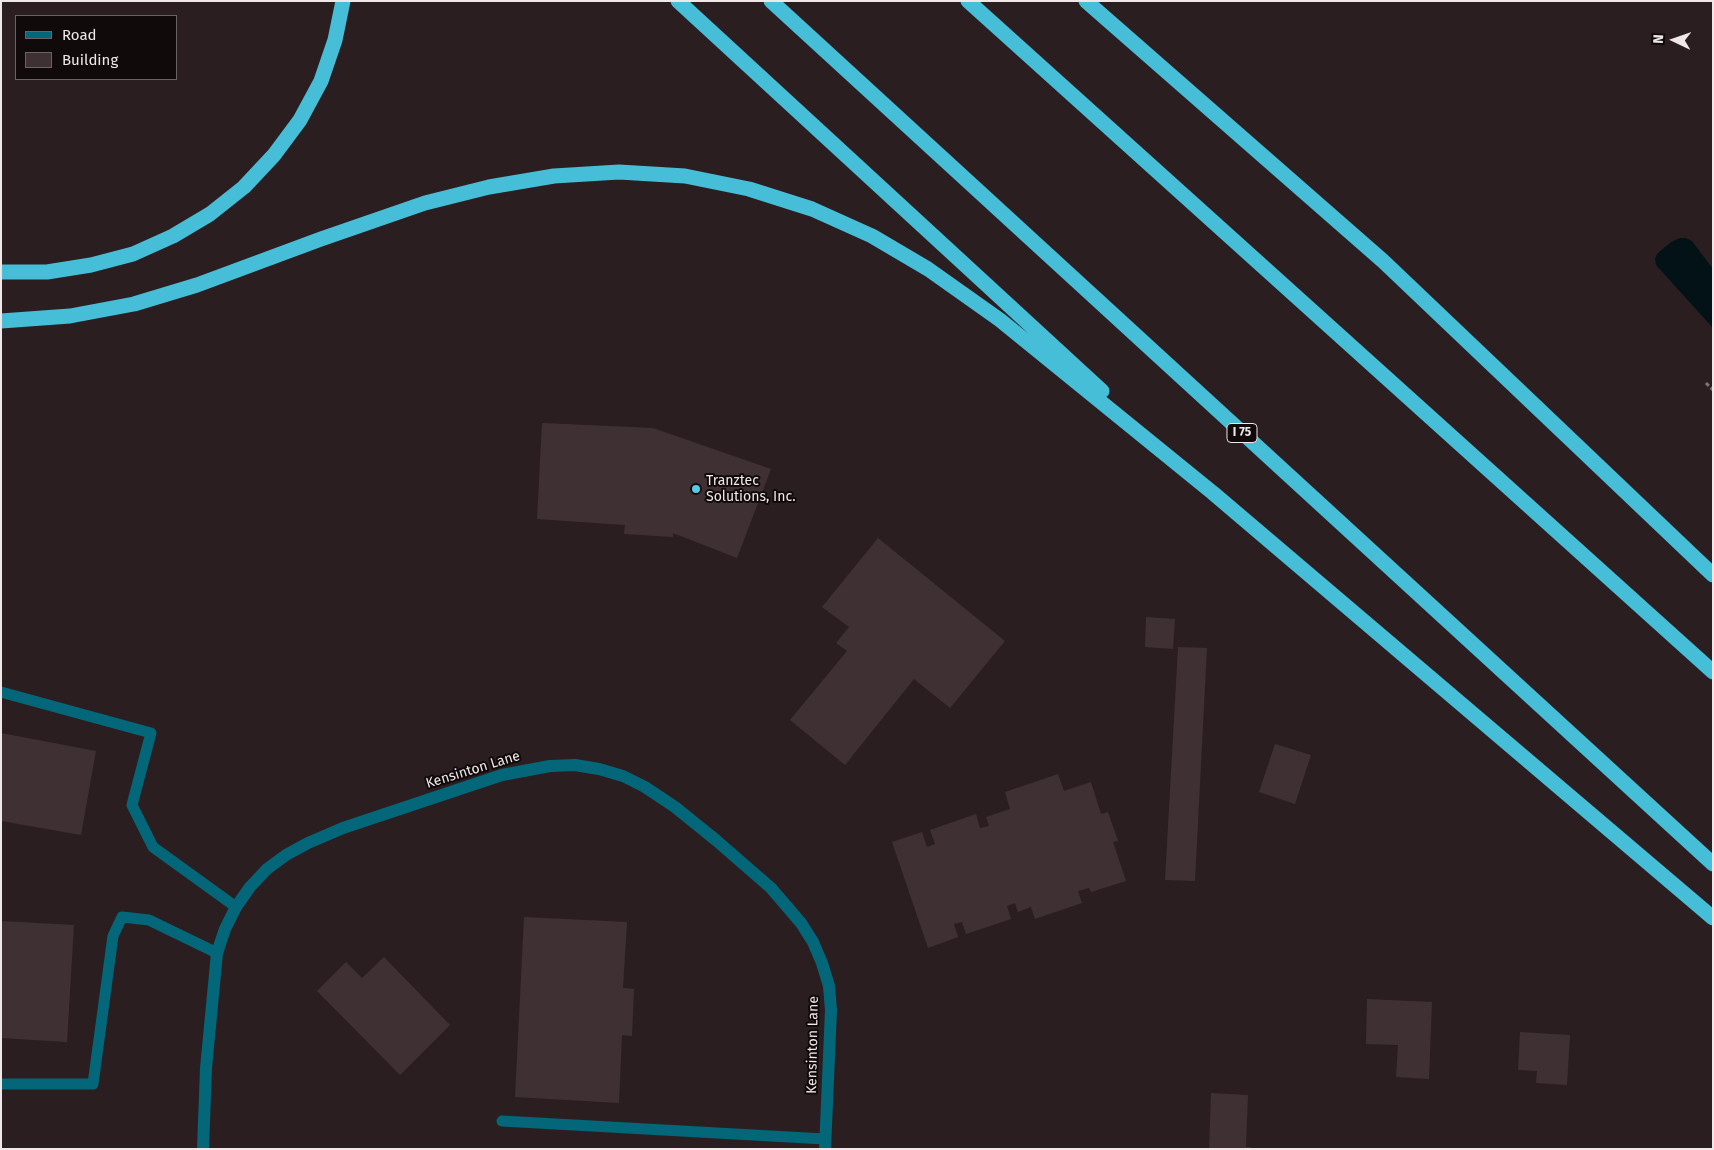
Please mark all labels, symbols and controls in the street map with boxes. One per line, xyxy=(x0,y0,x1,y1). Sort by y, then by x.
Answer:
legend xyxy=(15,15,178,80)
north arrow xyxy=(1649,15,1699,65)
text: Road xyxy=(62,26,97,44)
text: N xyxy=(1650,34,1667,44)
text: Building xyxy=(62,51,118,69)
road number: I 75 xyxy=(1227,423,1257,442)
place label: Tranztec Solutions, Inc. xyxy=(706,473,796,506)
marker: Tranztec Solutions, Inc. xyxy=(690,483,702,495)
street label: Kensinton Lane xyxy=(424,748,522,792)
street label: Kensinton Lane xyxy=(804,996,822,1094)

